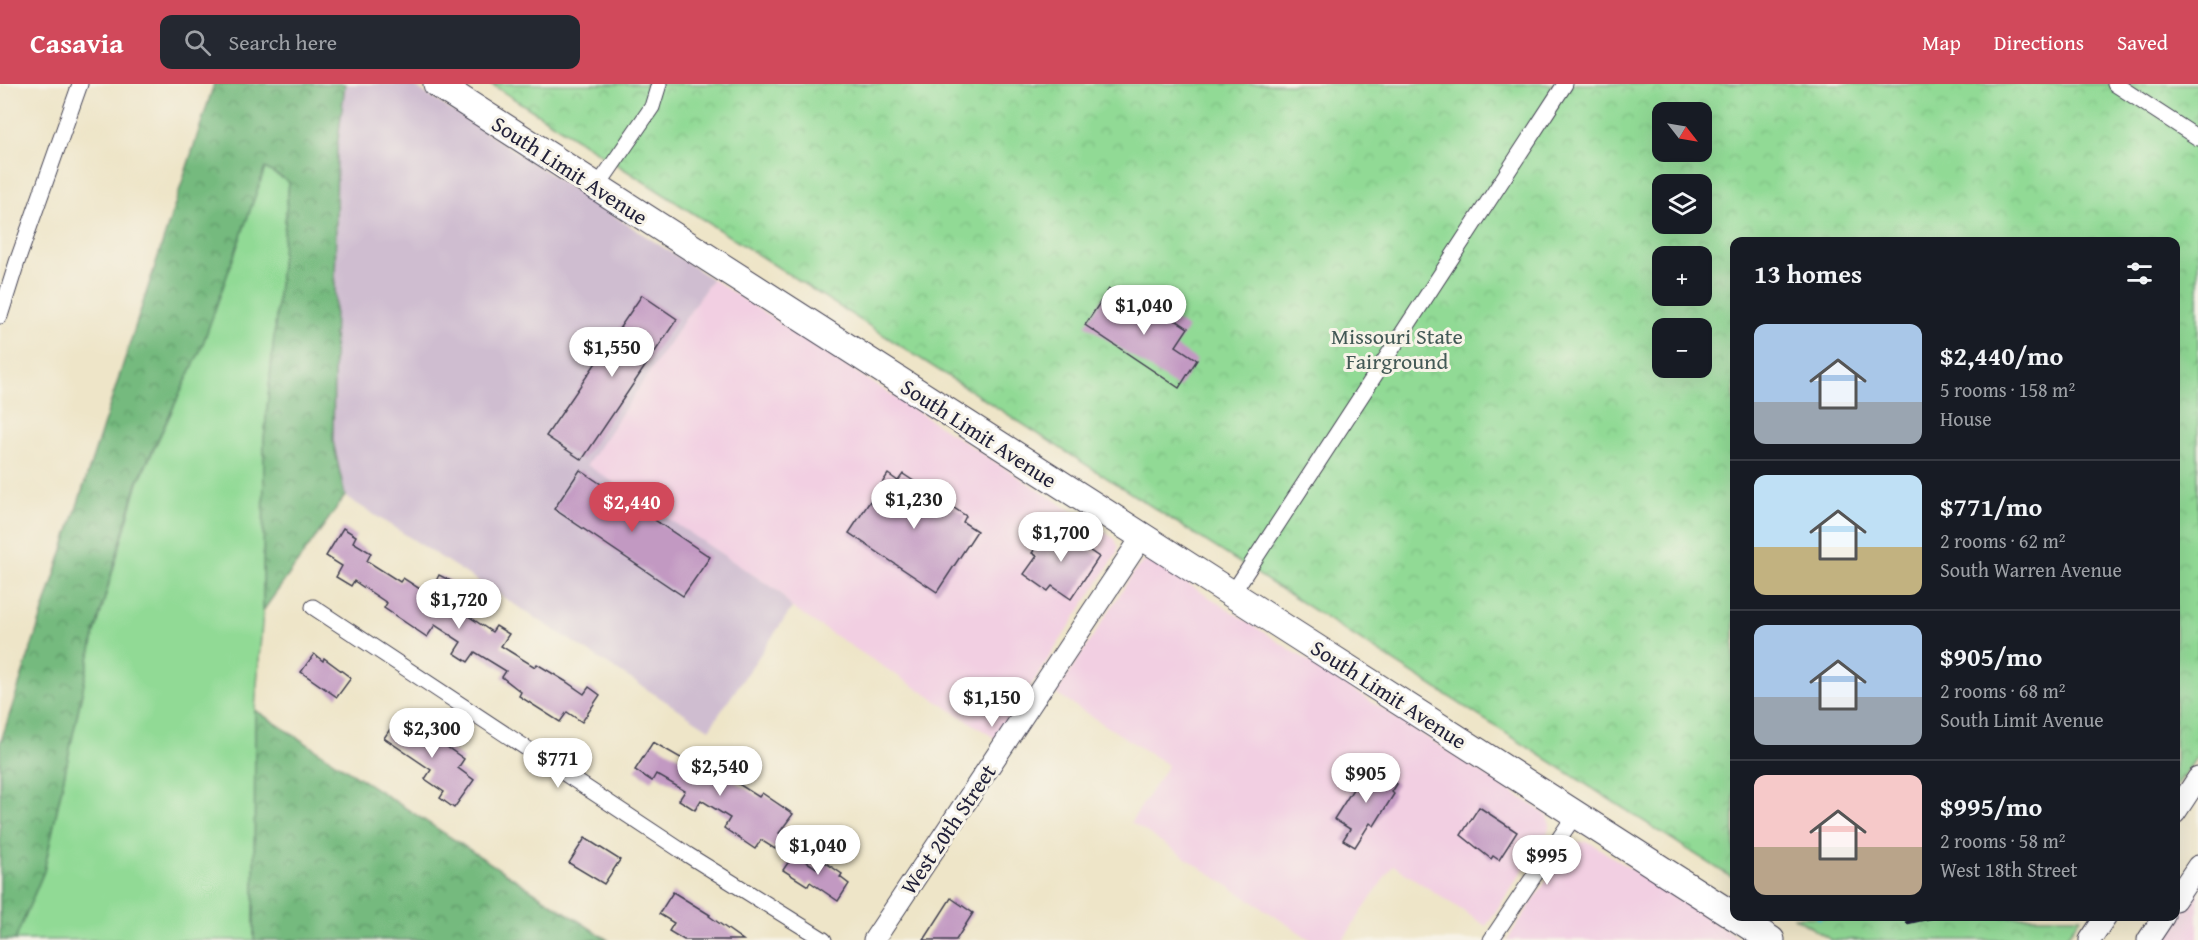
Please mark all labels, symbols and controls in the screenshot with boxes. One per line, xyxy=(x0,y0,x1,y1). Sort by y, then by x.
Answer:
search box xyxy=(160,15,580,69)
text: Casavia xyxy=(30,22,124,63)
icon: search xyxy=(181,26,214,59)
text: Search here xyxy=(229,26,337,58)
text: Map xyxy=(1922,27,1961,58)
text: Directions xyxy=(1994,27,2084,58)
text: Saved xyxy=(2117,27,2168,58)
north arrow xyxy=(1652,102,1712,162)
map controls xyxy=(1652,102,1712,378)
street label: South Limit Avenue xyxy=(486,108,654,232)
button: layers xyxy=(1652,174,1712,234)
button: + xyxy=(1652,246,1712,306)
text: 13 homes xyxy=(1754,254,1862,293)
icon: filters xyxy=(2123,257,2156,290)
pin: $1,040 xyxy=(1095,285,1193,336)
text: $1,040 xyxy=(1115,290,1173,319)
button: − xyxy=(1652,318,1712,378)
park label: Missouri State Fairground xyxy=(1331,320,1463,377)
pin: $1,550 xyxy=(563,327,661,378)
text: $1,550 xyxy=(583,332,641,361)
text: $2,440/mo xyxy=(1940,336,2063,375)
icon: home xyxy=(1802,348,1874,420)
street label: South Limit Avenue xyxy=(895,371,1063,495)
text: 5 rooms · 158 m² xyxy=(1940,375,2075,404)
text: House xyxy=(1940,404,1992,433)
pin: $1,230 xyxy=(865,479,963,530)
pin: $2,440 xyxy=(583,482,681,533)
text: $1,230 xyxy=(885,484,943,513)
text: $2,440 xyxy=(603,487,661,516)
text: $771/mo xyxy=(1940,487,2042,526)
icon: home xyxy=(1802,499,1874,571)
pin: $1,700 xyxy=(1012,512,1110,563)
text: $1,700 xyxy=(1032,517,1090,546)
text: 2 rooms · 62 m² xyxy=(1940,526,2066,555)
text: South Warren Avenue xyxy=(1940,555,2122,584)
pin: $1,720 xyxy=(410,579,508,630)
text: $1,720 xyxy=(430,584,488,613)
street label: South Limit Avenue xyxy=(1305,632,1473,756)
text: $905/mo xyxy=(1940,637,2042,676)
icon: home xyxy=(1802,649,1874,721)
text: 2 rooms · 68 m² xyxy=(1940,676,2066,705)
pin: $1,150 xyxy=(943,677,1041,728)
text: $1,150 xyxy=(963,682,1021,711)
text: South Limit Avenue xyxy=(1940,705,2104,734)
pin: $2,300 xyxy=(383,708,481,759)
text: $2,300 xyxy=(403,713,461,742)
pin: $771 xyxy=(522,738,594,789)
text: $771 xyxy=(537,743,579,772)
pin: $2,540 xyxy=(671,746,769,797)
text: $2,540 xyxy=(691,751,749,780)
pin: $905 xyxy=(1330,753,1402,804)
street label: West 20th Street xyxy=(892,757,1004,901)
text: $905 xyxy=(1345,758,1387,787)
text: $995/mo xyxy=(1940,787,2042,826)
icon: home xyxy=(1802,799,1874,871)
pin: $1,040 xyxy=(769,825,867,876)
text: 2 rooms · 58 m² xyxy=(1940,826,2066,855)
text: $1,040 xyxy=(789,830,847,859)
pin: $995 xyxy=(1511,835,1583,886)
text: $995 xyxy=(1526,840,1568,869)
text: West 18th Street xyxy=(1940,855,2078,884)

